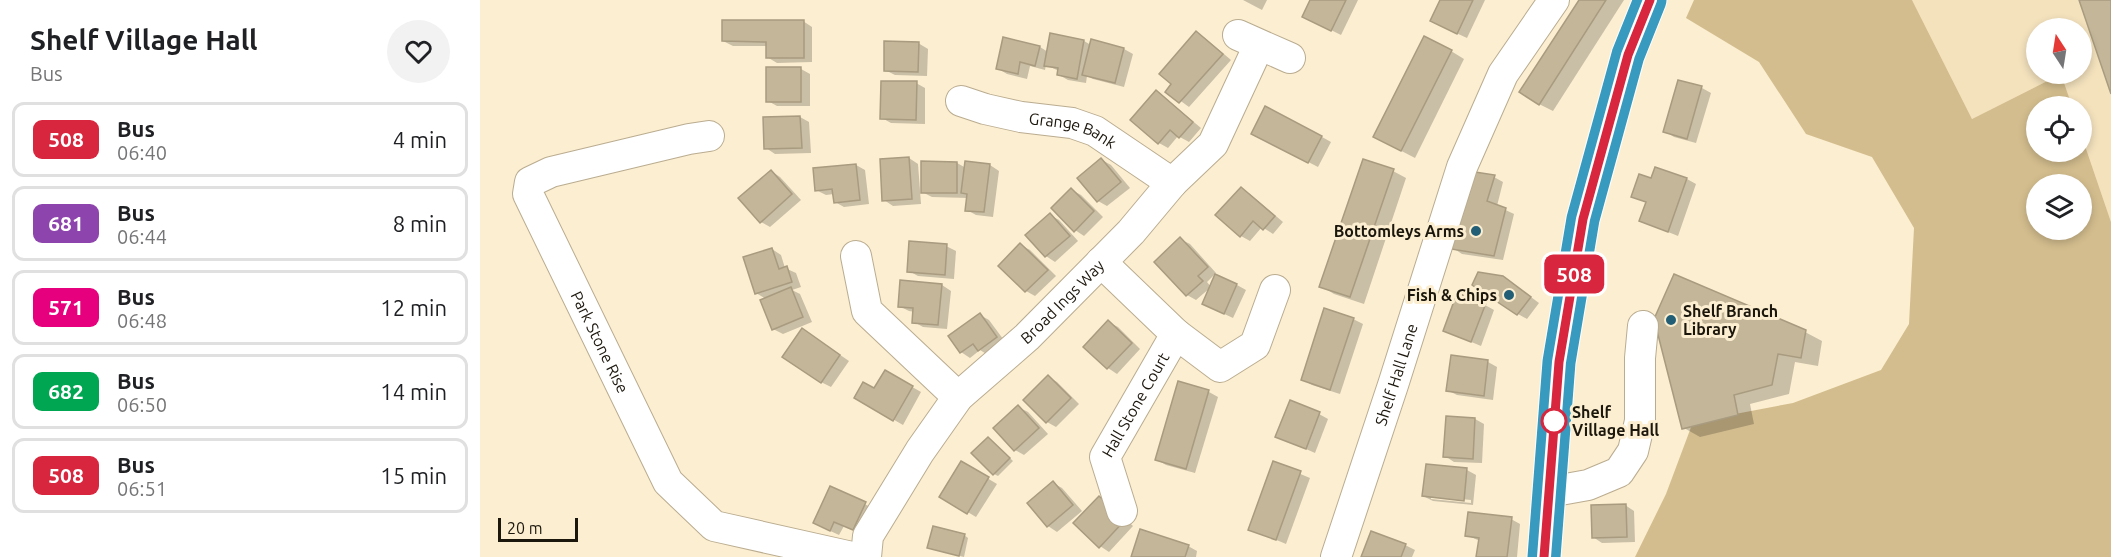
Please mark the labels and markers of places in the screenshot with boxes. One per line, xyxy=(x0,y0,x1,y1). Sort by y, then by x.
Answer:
place label: Bottomleys Arms xyxy=(1334,222,1464,240)
marker: Bottomleys Arms xyxy=(1469,224,1483,238)
place label: Fish & Chips xyxy=(1407,286,1497,304)
marker: Fish & Chips xyxy=(1502,288,1516,302)
place label: Shelf Branch Library xyxy=(1683,302,1778,338)
marker: Shelf Branch Library xyxy=(1664,313,1678,327)
place label: Shelf Village Hall xyxy=(1572,403,1659,439)
marker: Shelf Village Hall xyxy=(1541,408,1567,434)

